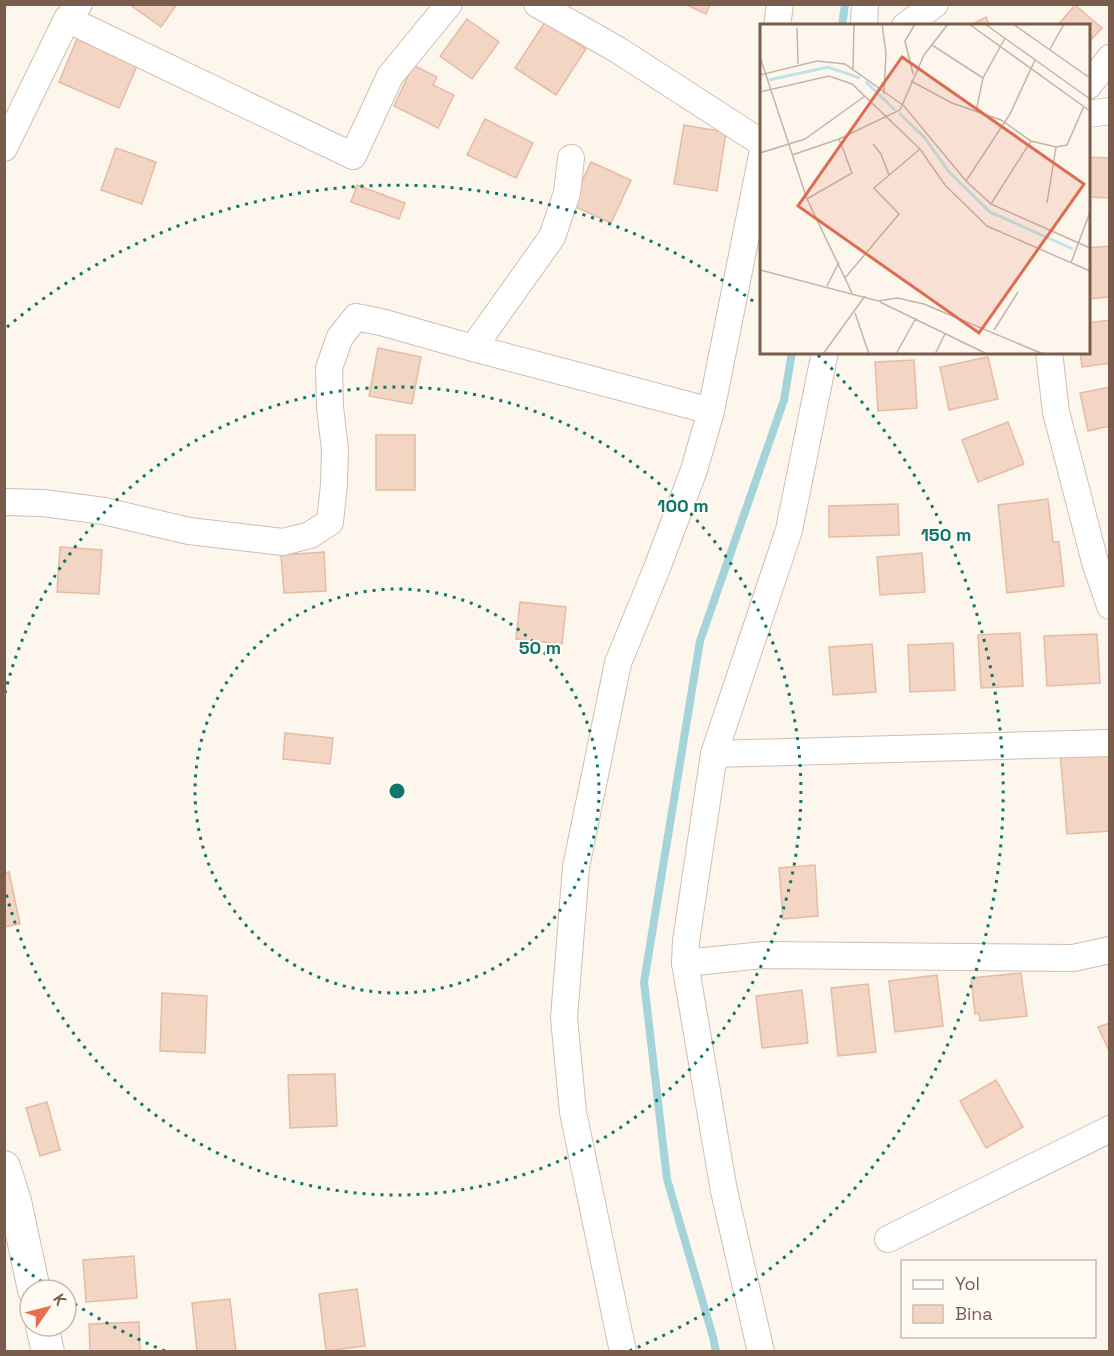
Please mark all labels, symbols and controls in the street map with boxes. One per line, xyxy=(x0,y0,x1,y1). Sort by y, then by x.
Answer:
inset map xyxy=(760,24,1090,354)
text: 100 m xyxy=(657,494,709,517)
text: 150 m xyxy=(921,523,971,546)
text: 50 m xyxy=(519,636,561,659)
centre of rings xyxy=(387,781,407,801)
legend xyxy=(901,1260,1096,1338)
text: Yol xyxy=(955,1272,980,1295)
north arrow xyxy=(18,1278,78,1338)
text: K xyxy=(48,1290,71,1310)
text: Bina xyxy=(955,1302,993,1325)

